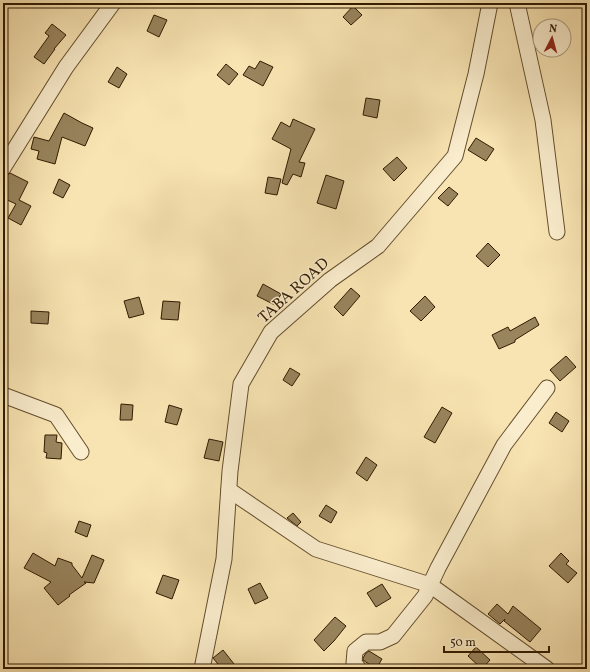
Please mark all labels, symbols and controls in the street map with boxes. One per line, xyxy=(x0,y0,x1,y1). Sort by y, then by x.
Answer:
north arrow xyxy=(532,18,572,58)
text: N xyxy=(548,22,558,37)
street label: TABA ROAD xyxy=(254,253,335,329)
scale bar xyxy=(444,628,549,654)
text: 50 m xyxy=(450,635,476,651)

